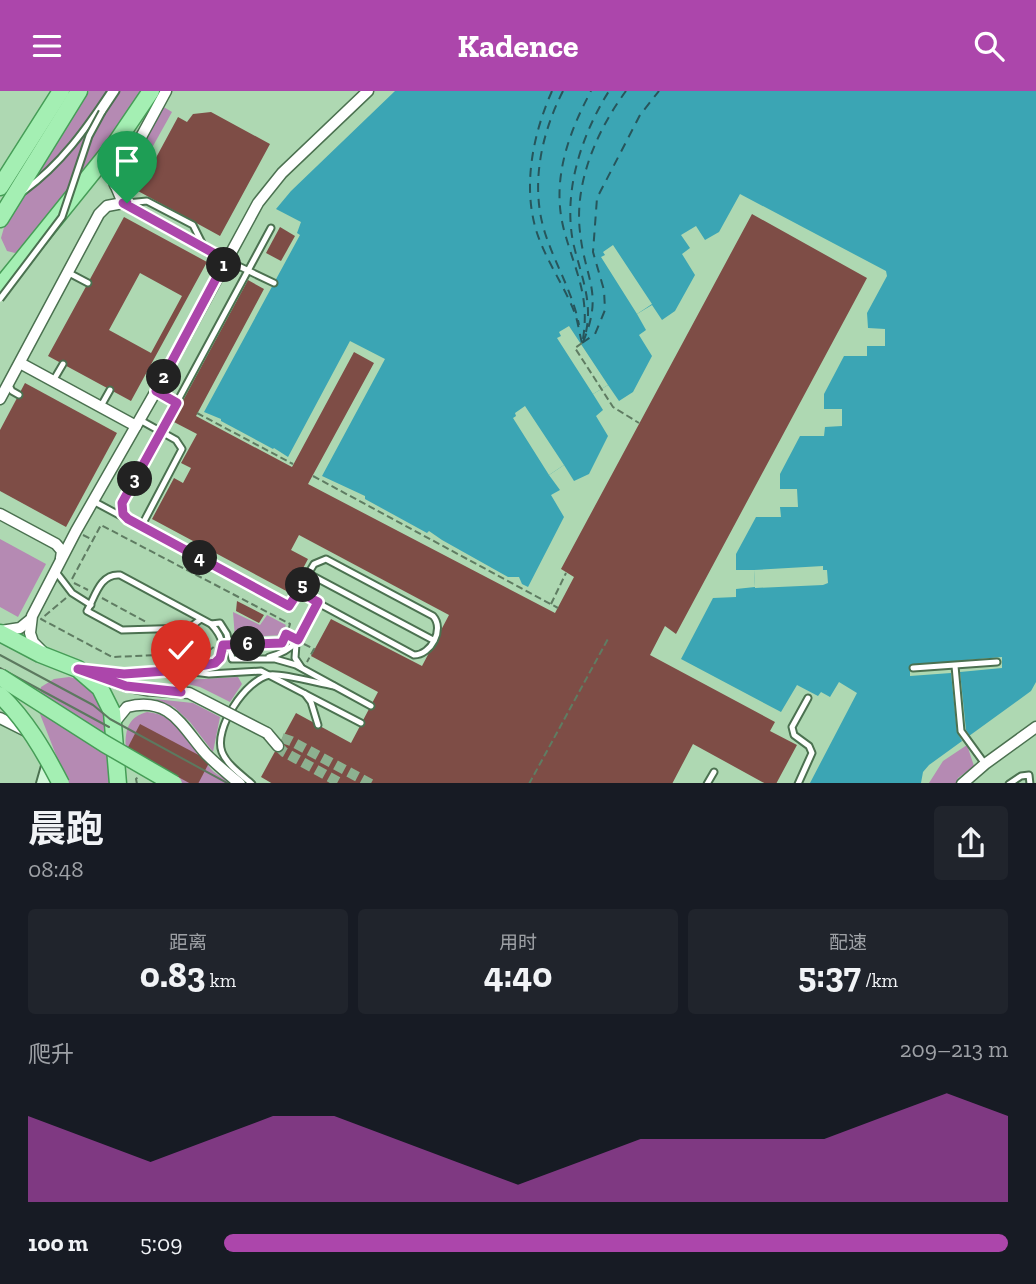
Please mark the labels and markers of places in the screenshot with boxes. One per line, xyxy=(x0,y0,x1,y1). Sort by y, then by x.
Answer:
pin xyxy=(97,131,157,203)
pin: 1 xyxy=(206,247,242,283)
pin: 2 xyxy=(146,359,182,395)
pin: 3 xyxy=(118,461,152,497)
pin: 4 xyxy=(182,540,218,575)
pin: 5 xyxy=(286,567,320,603)
pin xyxy=(151,620,211,692)
pin: 6 xyxy=(230,627,266,661)

